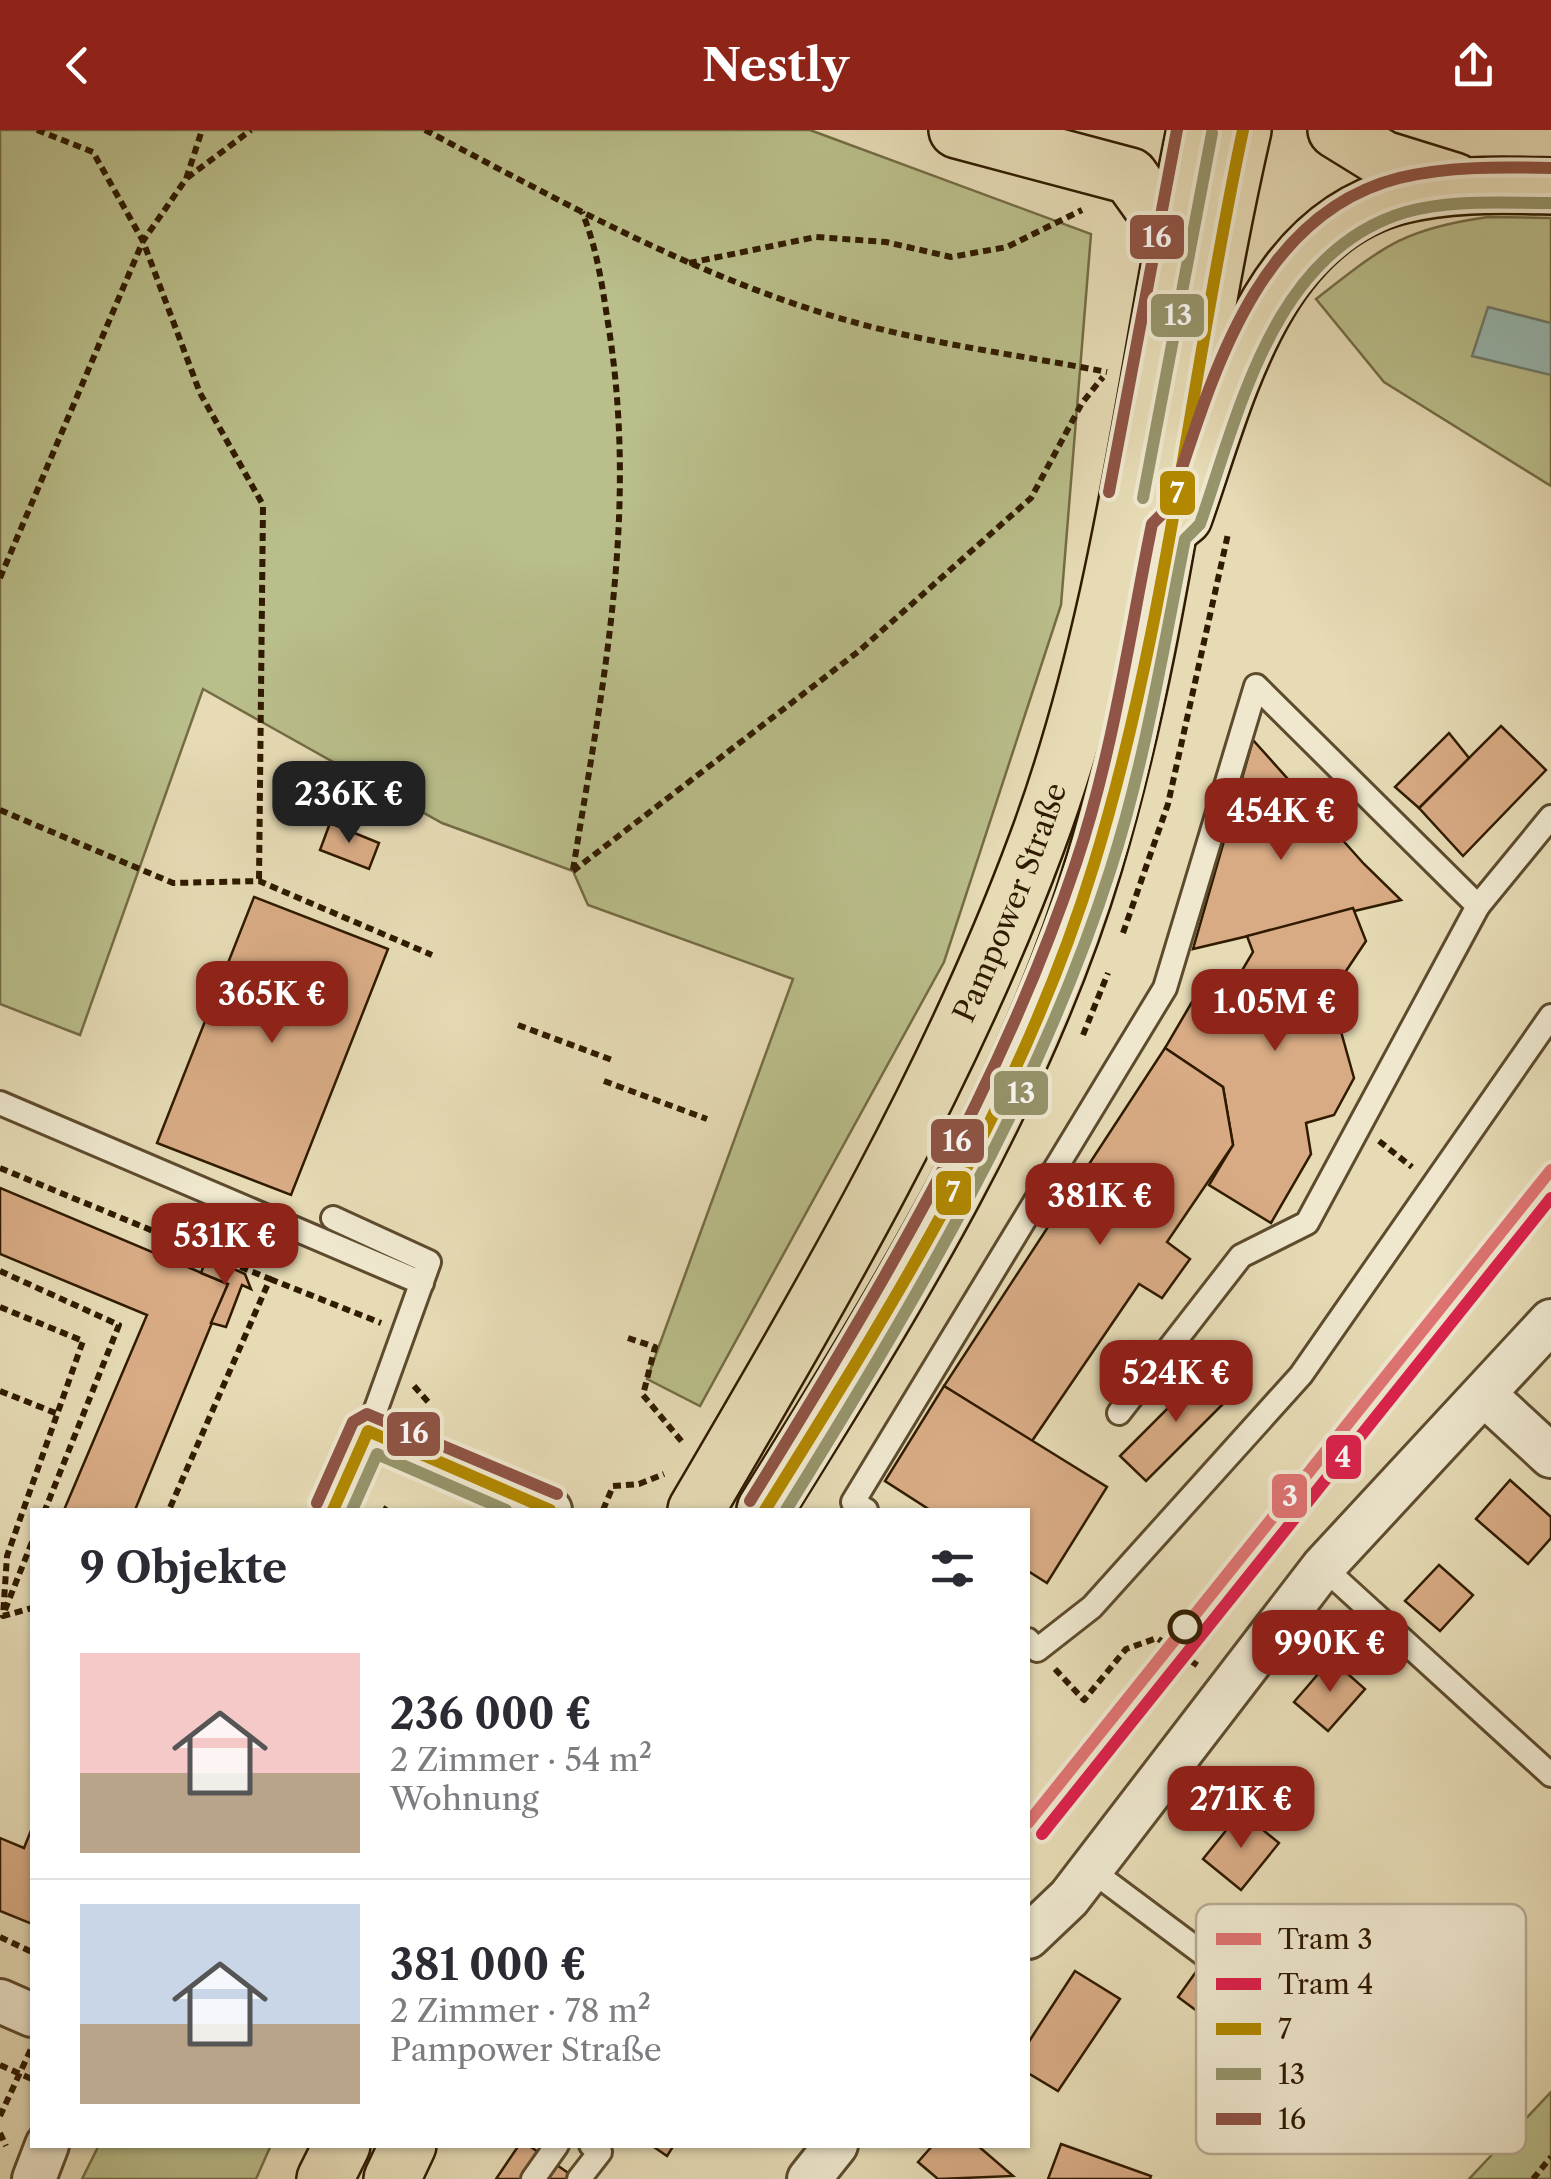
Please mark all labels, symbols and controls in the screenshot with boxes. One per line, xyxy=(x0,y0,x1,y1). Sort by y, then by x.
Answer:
text: Nestly xyxy=(702,37,849,93)
icon: back xyxy=(50,38,105,93)
icon: share xyxy=(1446,38,1501,93)
line badge: 16 xyxy=(1128,213,1186,261)
text: 16 xyxy=(1142,220,1172,254)
line badge: 13 xyxy=(1149,292,1206,339)
text: 13 xyxy=(1164,298,1192,332)
line badge: 7 xyxy=(1158,469,1197,517)
text: 7 xyxy=(1170,476,1185,510)
pin: 236K € xyxy=(268,761,430,846)
text: 236K € xyxy=(294,774,404,813)
street label: Pampower Straße xyxy=(945,778,1074,1028)
pin: 454K € xyxy=(1200,778,1362,863)
text: 454K € xyxy=(1227,791,1335,830)
pin: 365K € xyxy=(191,961,353,1046)
pin: 1.05M € xyxy=(1183,969,1367,1054)
text: 365K € xyxy=(218,974,326,1013)
text: 1.05M € xyxy=(1213,982,1337,1021)
line badge: 13 xyxy=(992,1069,1050,1117)
text: 13 xyxy=(1007,1076,1035,1110)
line badge: 16 xyxy=(929,1117,986,1165)
text: 16 xyxy=(942,1124,972,1158)
pin: 381K € xyxy=(1019,1163,1181,1248)
line badge: 7 xyxy=(934,1169,973,1217)
text: 7 xyxy=(946,1175,961,1209)
text: 381K € xyxy=(1047,1176,1153,1215)
pin: 531K € xyxy=(144,1203,306,1288)
text: 531K € xyxy=(173,1216,277,1255)
pin: 524K € xyxy=(1095,1340,1257,1425)
text: 524K € xyxy=(1122,1353,1230,1392)
line badge: 16 xyxy=(385,1410,442,1458)
text: 16 xyxy=(399,1416,429,1450)
line badge: 4 xyxy=(1324,1433,1363,1481)
text: 4 xyxy=(1335,1440,1351,1474)
line badge: 3 xyxy=(1270,1472,1309,1520)
text: 3 xyxy=(1282,1479,1298,1513)
icon: filters xyxy=(925,1541,980,1596)
text: 9 Objekte xyxy=(80,1542,287,1594)
pin: 990K € xyxy=(1249,1610,1411,1695)
unlabelled marker xyxy=(1169,1611,1201,1643)
text: 990K € xyxy=(1274,1623,1386,1662)
text: 236 000 € xyxy=(390,1688,592,1740)
icon: home xyxy=(160,1693,280,1813)
text: 2 Zimmer · 54 m² xyxy=(390,1740,652,1779)
pin: 271K € xyxy=(1160,1766,1322,1851)
text: Wohnung xyxy=(390,1779,539,1818)
text: 271K € xyxy=(1189,1779,1293,1818)
legend xyxy=(1196,1904,1526,2154)
text: Tram 3 xyxy=(1278,1922,1373,1956)
text: 381 000 € xyxy=(390,1939,587,1991)
icon: home xyxy=(160,1944,280,2064)
text: Tram 4 xyxy=(1278,1967,1373,2001)
text: 2 Zimmer · 78 m² xyxy=(390,1991,651,2030)
text: 7 xyxy=(1278,2012,1292,2046)
text: Pampower Straße xyxy=(390,2030,662,2069)
text: 13 xyxy=(1278,2057,1305,2091)
text: 16 xyxy=(1278,2102,1306,2136)

